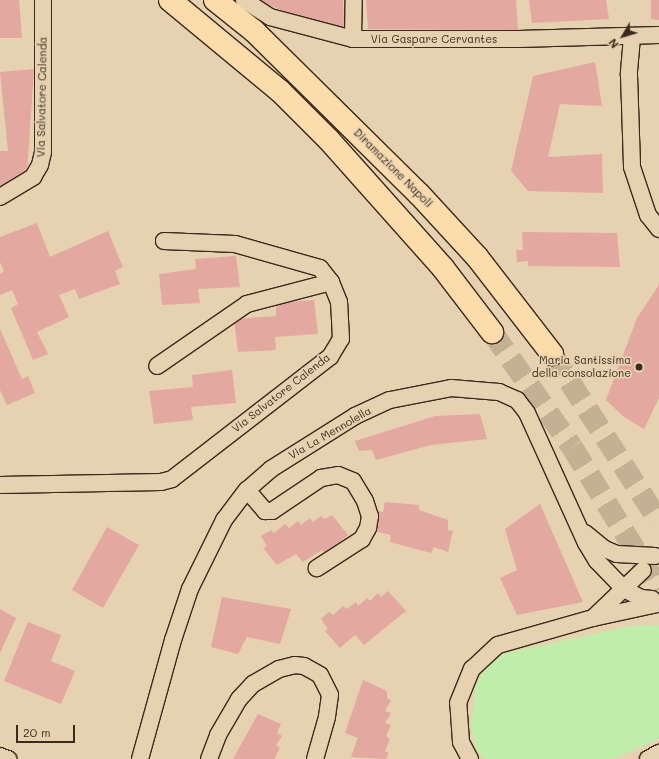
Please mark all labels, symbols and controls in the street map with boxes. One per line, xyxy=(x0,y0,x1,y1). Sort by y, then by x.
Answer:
north arrow xyxy=(603,16,643,56)
street label: Via Gaspare Cervantes xyxy=(371,32,497,46)
text: N xyxy=(605,36,622,52)
street label: Via Salvatore Calenda xyxy=(34,37,50,157)
street label: Diramazione Napoli xyxy=(351,126,435,210)
street label: Via Salvatore Calenda xyxy=(229,351,333,435)
place label: Maria Santissima della consolazione xyxy=(532,354,631,380)
marker: Maria Santissima della consolazione xyxy=(634,362,644,372)
street label: Via La Mennolella xyxy=(286,404,374,462)
scale bar xyxy=(18,717,77,743)
text: 20 m xyxy=(23,724,51,740)

